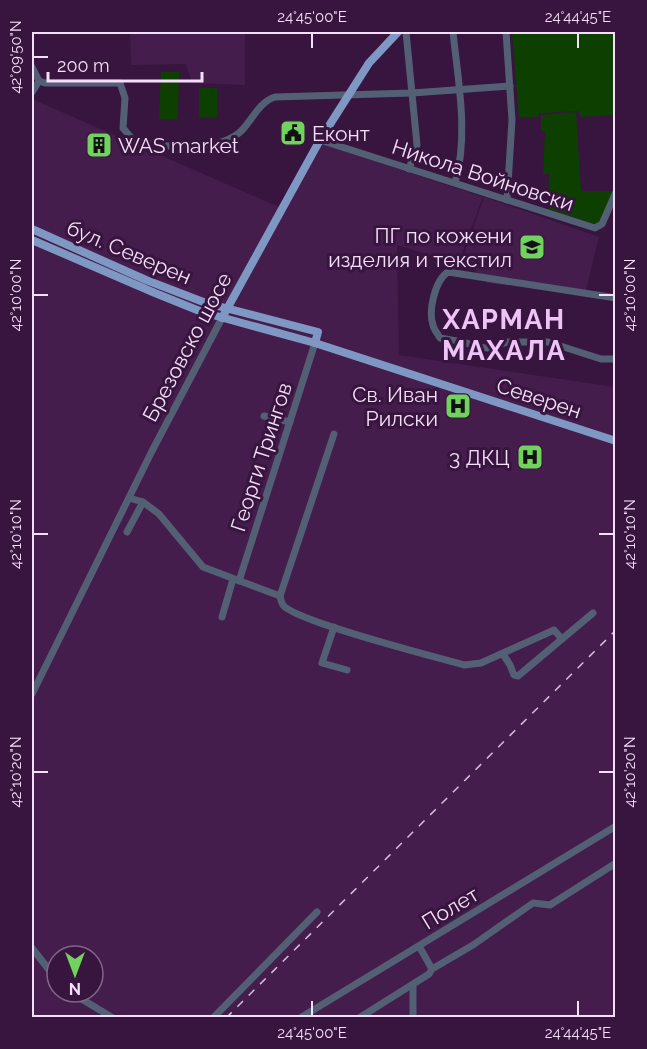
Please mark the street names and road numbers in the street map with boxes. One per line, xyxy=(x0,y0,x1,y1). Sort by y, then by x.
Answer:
street label: Никола Войновски xyxy=(389,134,577,216)
street label: бул. Северен xyxy=(63,215,195,289)
street label: Брезовско шосе xyxy=(137,268,237,426)
street label: Северен xyxy=(493,373,585,423)
street label: Георги Трингов xyxy=(225,379,297,535)
street label: Полет xyxy=(417,881,483,935)

